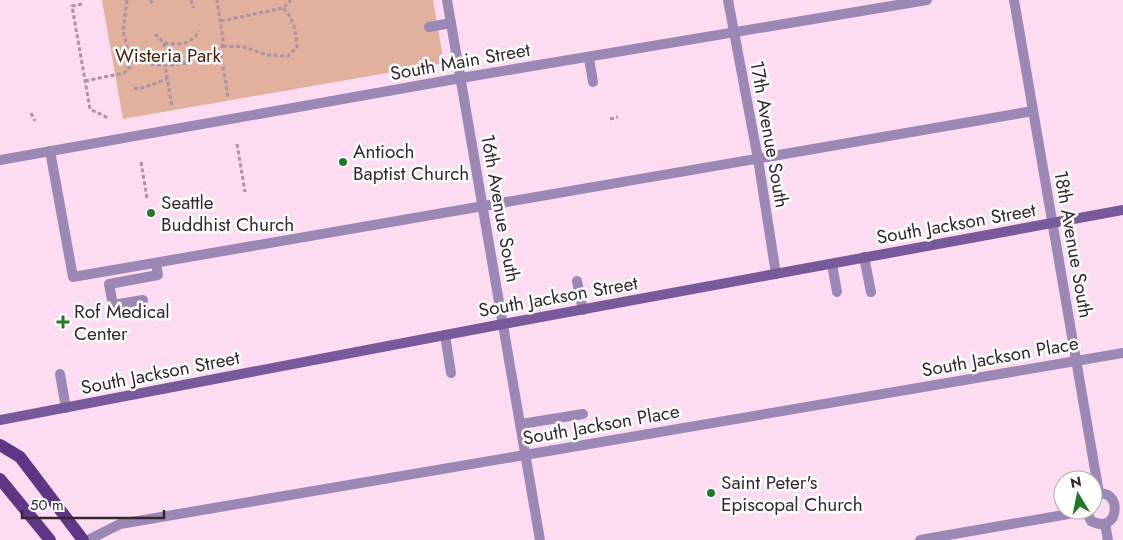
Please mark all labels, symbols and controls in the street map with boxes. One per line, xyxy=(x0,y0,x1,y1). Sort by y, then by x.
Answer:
street label: South Main Street xyxy=(388,36,533,87)
park label: Wisteria Park xyxy=(115,42,222,69)
street label: 17th Avenue South xyxy=(743,58,796,210)
street label: 16th Avenue South xyxy=(474,132,527,284)
place label: Antioch Baptist Church xyxy=(353,138,469,187)
marker: Antioch Baptist Church xyxy=(337,156,349,168)
street label: 18th Avenue South xyxy=(1047,168,1100,320)
place label: Seattle Buddhist Church xyxy=(161,189,294,238)
street label: South Jackson Street xyxy=(874,196,1038,251)
marker: Seattle Buddhist Church xyxy=(145,207,157,219)
street label: South Jackson Street xyxy=(476,269,640,324)
place label: Rof Medical Center xyxy=(74,298,170,347)
marker: Rof Medical Center xyxy=(56,315,70,329)
street label: South Jackson Place xyxy=(920,329,1081,384)
street label: South Jackson Street xyxy=(78,344,242,401)
street label: South Jackson Place xyxy=(521,397,682,452)
place label: Saint Peter's Episcopal Church xyxy=(721,469,863,518)
north arrow xyxy=(1053,470,1103,520)
text: N xyxy=(1069,471,1083,493)
marker: Saint Peter's Episcopal Church xyxy=(705,487,717,499)
scale bar xyxy=(22,488,165,520)
text: 50 m xyxy=(30,494,64,516)

